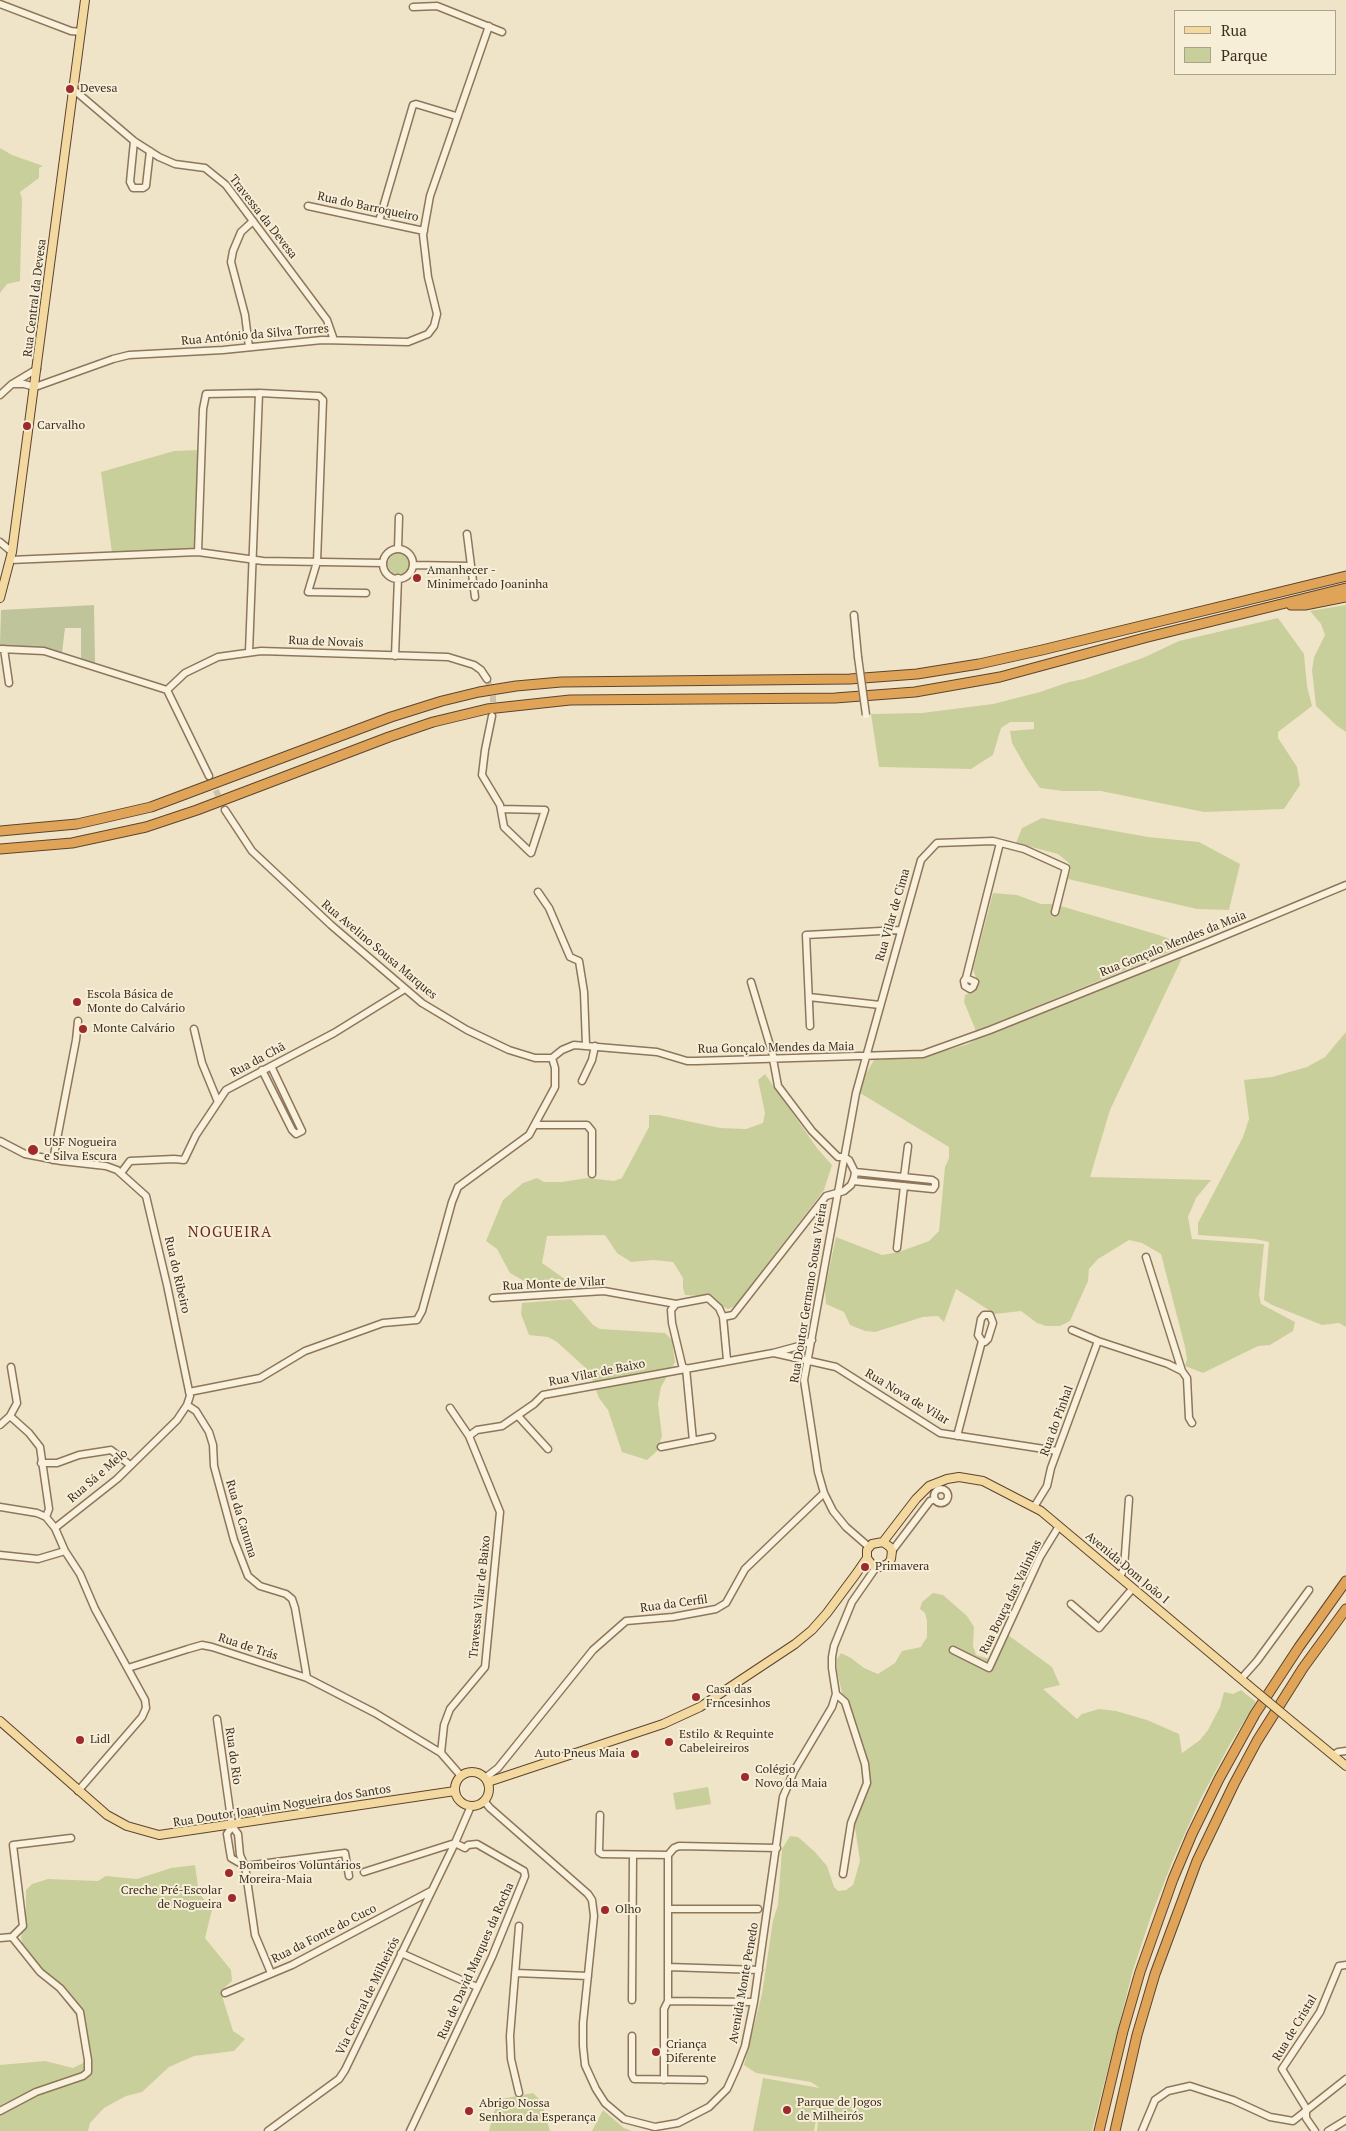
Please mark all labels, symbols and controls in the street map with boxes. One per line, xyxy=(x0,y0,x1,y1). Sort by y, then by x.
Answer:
legend xyxy=(1174,10,1336,75)
text: Rua xyxy=(1221,20,1247,40)
text: Parque xyxy=(1221,45,1268,65)
place label: Devesa xyxy=(80,82,117,96)
marker: Devesa xyxy=(64,83,76,95)
street label: Travessa da Devesa xyxy=(226,172,300,262)
street label: Rua do Barroqueiro xyxy=(316,189,420,225)
street label: Rua Central da Devesa xyxy=(21,238,49,358)
street label: Rua António da Silva Torres xyxy=(180,321,330,349)
place label: Carvalho xyxy=(37,419,85,433)
marker: Carvalho xyxy=(21,420,33,432)
place label: Amanhecer - Minimercado Joaninha xyxy=(427,564,548,592)
marker: Amanhecer - Minimercado Joaninha xyxy=(411,572,423,584)
street label: Rua de Novais xyxy=(288,633,364,651)
street label: Rua Vilar de Cima xyxy=(873,867,913,963)
street label: Rua Avelino Sousa Marques xyxy=(318,897,440,1003)
street label: Rua Gonçalo Mendes da Maia xyxy=(1098,908,1248,980)
place label: Escola Básica de Monte do Calvário xyxy=(87,988,185,1016)
marker: Escola Básica de Monte do Calvário xyxy=(71,996,83,1008)
place label: Monte Calvário xyxy=(93,1022,175,1036)
marker: Monte Calvário xyxy=(77,1023,89,1035)
street label: Rua Gonçalo Mendes da Maia xyxy=(698,1039,854,1057)
street label: Rua da Chã xyxy=(228,1040,288,1080)
place label: USF Nogueira e Silva Escura xyxy=(44,1136,117,1164)
marker: USF Nogueira e Silva Escura xyxy=(26,1143,40,1157)
street label: Rua Doutor Germano Sousa Vieira xyxy=(788,1202,830,1384)
district label: NOGUEIRA xyxy=(187,1224,273,1242)
street label: Rua do Ribeiro xyxy=(161,1235,193,1315)
street label: Rua Monte de Vilar xyxy=(502,1274,606,1294)
street label: Rua Vilar de Baixo xyxy=(548,1357,646,1389)
street label: Rua Nova de Vilar xyxy=(862,1366,952,1428)
street label: Rua do Pinhal xyxy=(1038,1384,1076,1458)
street label: Rua Sá e Melo xyxy=(65,1446,131,1506)
street label: Rua da Caruma xyxy=(222,1478,260,1560)
street label: Avenida Dom João I xyxy=(1082,1529,1172,1607)
street label: Travessa Vilar de Baixo xyxy=(466,1535,494,1659)
street label: Rua Bouça das Valinhas xyxy=(977,1537,1045,1657)
place label: Primavera xyxy=(875,1560,929,1574)
marker: Primavera xyxy=(859,1561,871,1573)
street label: Rua da Cerfil xyxy=(639,1592,709,1616)
street label: Rua de Trás xyxy=(216,1631,280,1663)
place label: Casa das Frncesinhos xyxy=(706,1683,770,1711)
marker: Casa das Frncesinhos xyxy=(690,1691,702,1703)
street label: Rua do Rio xyxy=(222,1726,244,1786)
place label: Estilo & Requinte Cabeleireiros xyxy=(679,1728,774,1756)
place label: Lidl xyxy=(90,1733,110,1747)
marker: Lidl xyxy=(74,1734,86,1746)
marker: Estilo & Requinte Cabeleireiros xyxy=(663,1736,675,1748)
place label: Auto Pneus Maia xyxy=(534,1747,625,1761)
marker: Auto Pneus Maia xyxy=(629,1748,641,1760)
place label: Colégio Novo da Maia xyxy=(755,1763,827,1791)
marker: Colégio Novo da Maia xyxy=(739,1771,751,1783)
street label: Rua Doutor Joaquim Nogueira dos Santos xyxy=(172,1782,392,1830)
place label: Bombeiros Voluntários Moreira-Maia xyxy=(239,1859,361,1887)
marker: Bombeiros Voluntários Moreira-Maia xyxy=(223,1867,235,1879)
street label: Rua de David Marques da Rocha xyxy=(435,1880,517,2042)
place label: Creche Pré-Escolar de Nogueira xyxy=(121,1884,222,1912)
marker: Creche Pré-Escolar de Nogueira xyxy=(226,1892,238,1904)
street label: Rua da Fonte do Cuco xyxy=(269,1901,379,1967)
place label: Olho xyxy=(615,1903,641,1917)
marker: Olho xyxy=(599,1904,611,1916)
street label: Avenida Monte Penedo xyxy=(726,1921,762,2045)
street label: Via Central de Milheirós xyxy=(333,1935,403,2057)
street label: Rua de Cristal xyxy=(1270,1992,1320,2064)
place label: Criança Diferente xyxy=(666,2038,716,2066)
marker: Criança Diferente xyxy=(650,2046,662,2058)
place label: Parque de Jogos de Milheirós xyxy=(797,2096,882,2124)
place label: Abrigo Nossa Senhora da Esperança xyxy=(479,2097,596,2125)
marker: Parque de Jogos de Milheirós xyxy=(781,2104,793,2116)
marker: Abrigo Nossa Senhora da Esperança xyxy=(463,2105,475,2117)

